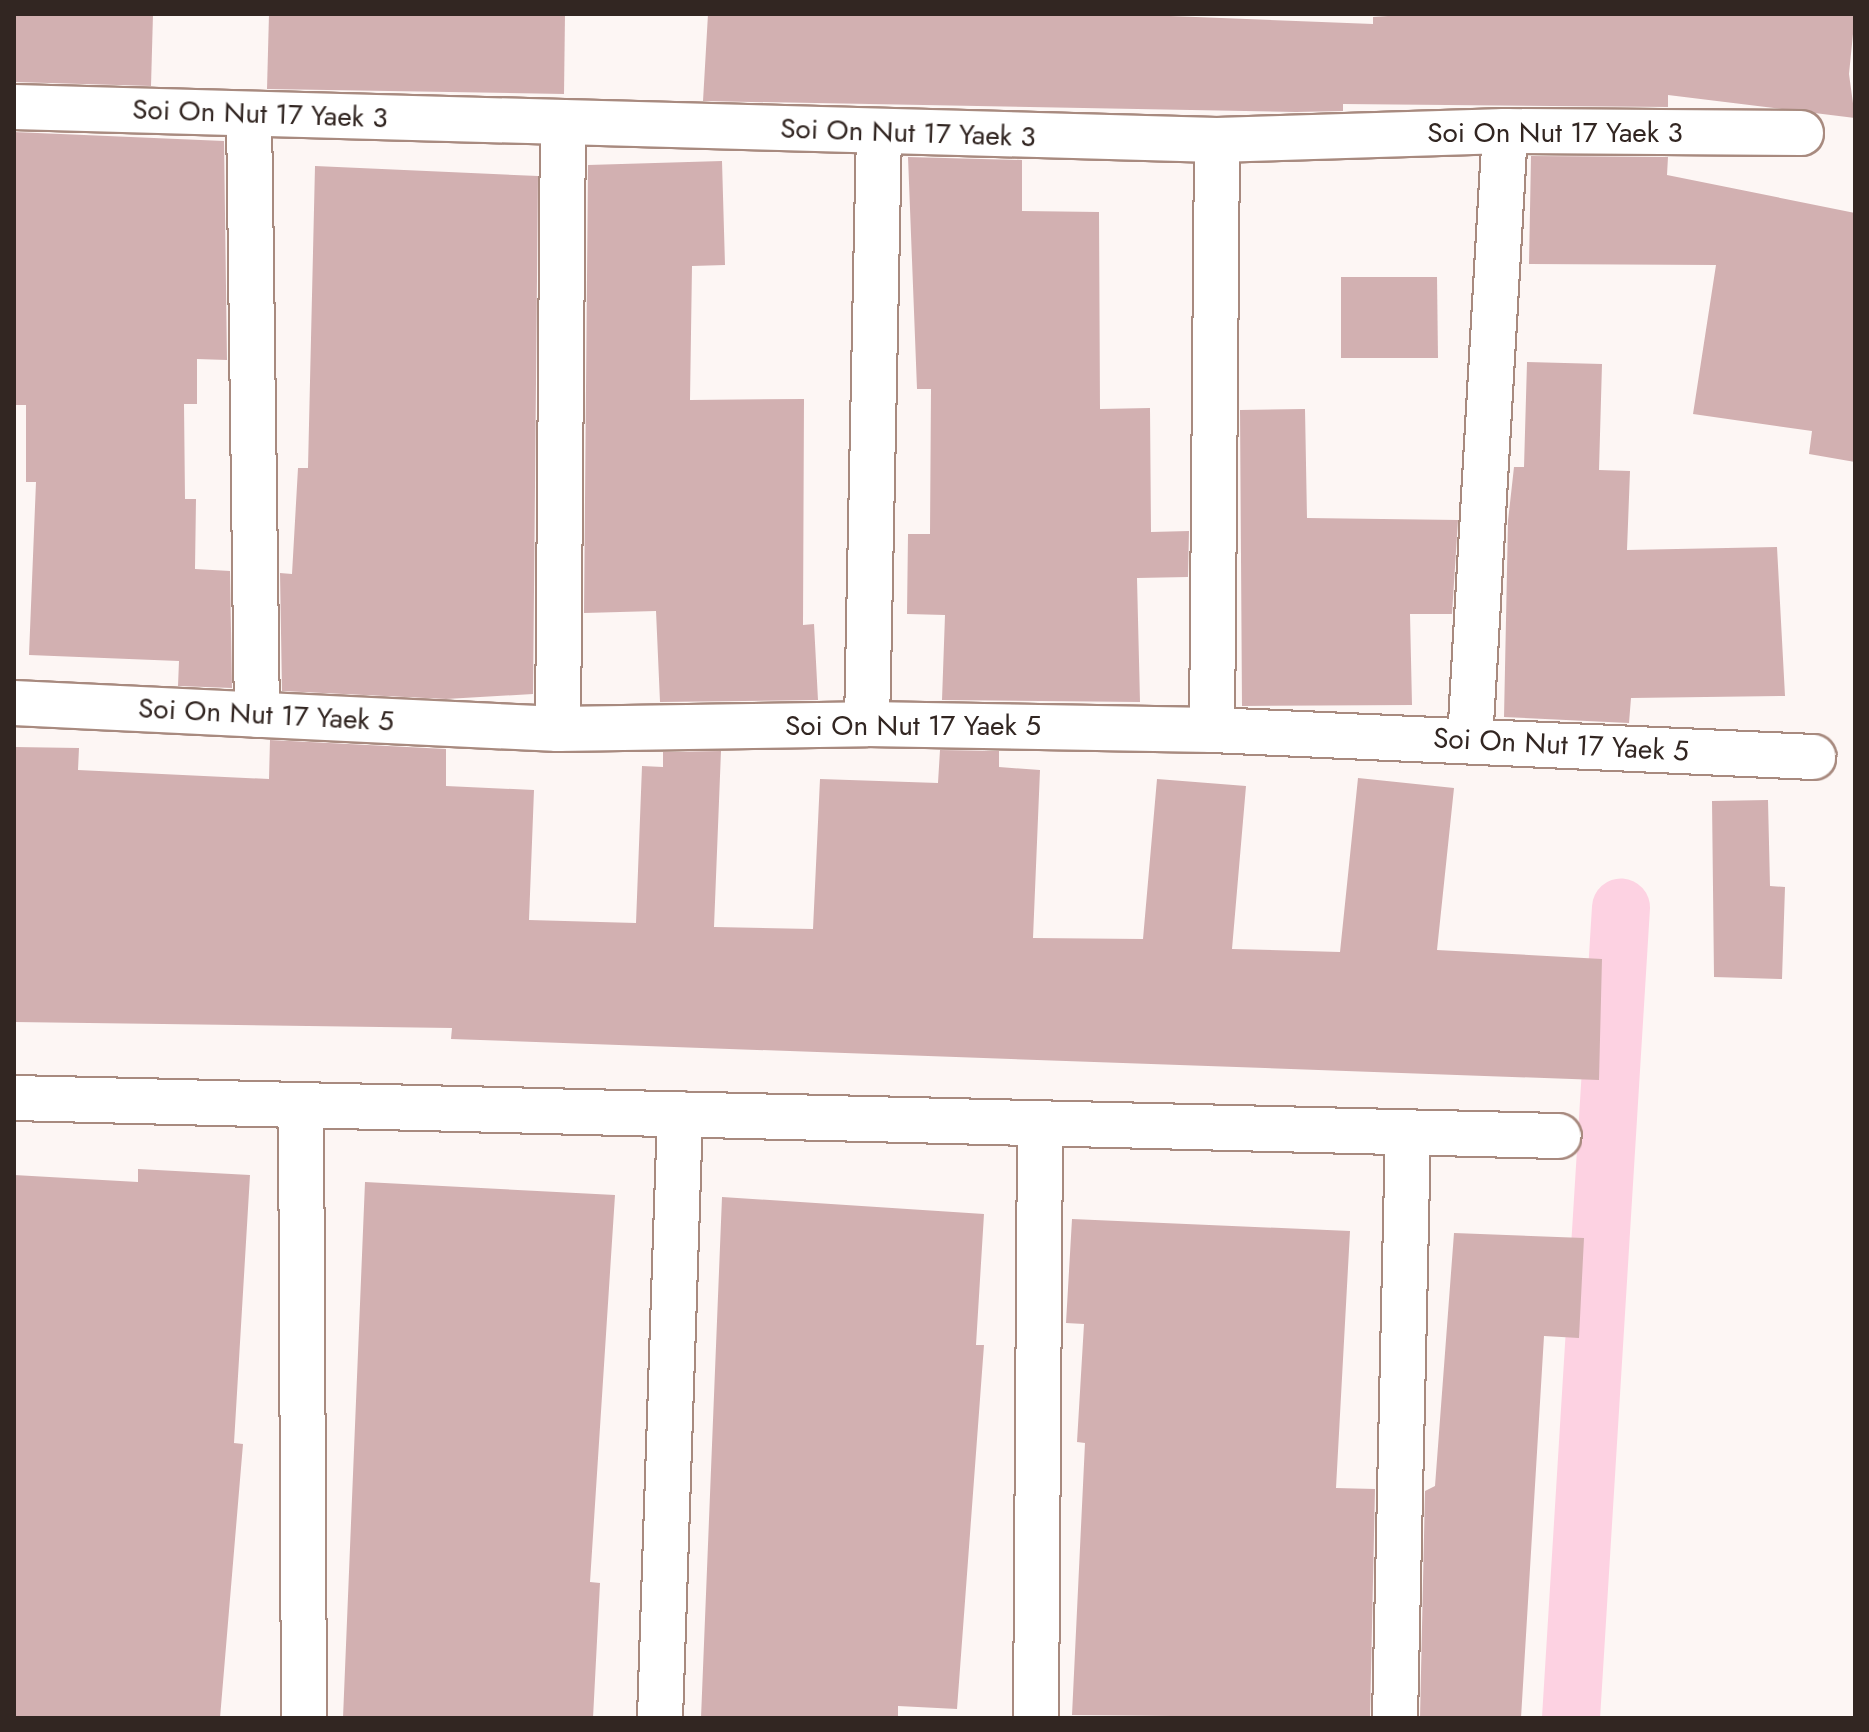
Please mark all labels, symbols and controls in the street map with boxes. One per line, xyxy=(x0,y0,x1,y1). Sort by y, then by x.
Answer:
street label: Soi On Nut 17 Yaek 3 xyxy=(132,93,388,135)
street label: Soi On Nut 17 Yaek 3 xyxy=(780,112,1036,154)
street label: Soi On Nut 17 Yaek 3 xyxy=(1427,116,1683,150)
street label: Soi On Nut 17 Yaek 5 xyxy=(137,692,395,738)
street label: Soi On Nut 17 Yaek 5 xyxy=(785,709,1041,743)
street label: Soi On Nut 17 Yaek 5 xyxy=(1432,722,1690,768)

